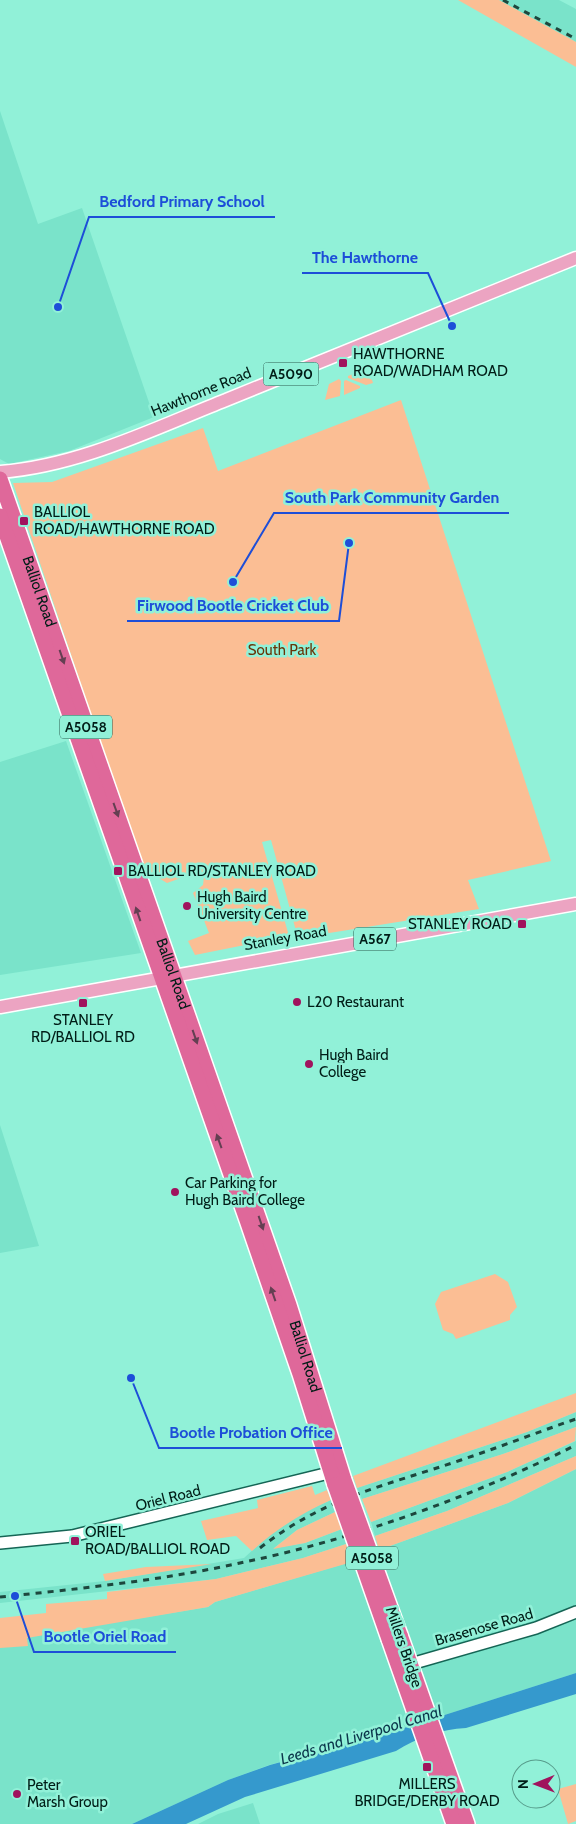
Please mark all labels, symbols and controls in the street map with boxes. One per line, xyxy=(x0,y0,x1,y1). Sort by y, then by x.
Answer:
callout: Bedford Primary School xyxy=(89,186,275,217)
text: Bedford Primary School xyxy=(99,192,265,211)
callout: The Hawthorne xyxy=(302,242,428,273)
text: The Hawthorne xyxy=(312,248,418,267)
place label: HAWTHORNE ROAD/WADHAM ROAD xyxy=(353,345,508,380)
marker: HAWTHORNE ROAD/WADHAM ROAD xyxy=(337,357,349,369)
road number: A5090 xyxy=(264,362,318,386)
street label: Hawthorne Road xyxy=(148,364,254,420)
callout: South Park Community Garden xyxy=(274,482,509,513)
text: South Park Community Garden xyxy=(285,488,499,507)
place label: BALLIOL ROAD/HAWTHORNE ROAD xyxy=(34,503,215,538)
marker: BALLIOL ROAD/HAWTHORNE ROAD xyxy=(18,515,30,527)
street label: Balliol Road xyxy=(19,553,60,629)
callout: Firwood Bootle Cricket Club xyxy=(127,590,339,621)
text: Firwood Bootle Cricket Club xyxy=(137,596,329,615)
park label: South Park xyxy=(248,641,317,659)
one-way arrow xyxy=(58,650,66,665)
road number: A5058 xyxy=(60,716,112,739)
one-way arrow xyxy=(112,803,120,818)
place label: BALLIOL RD/STANLEY ROAD xyxy=(128,862,316,880)
marker: BALLIOL RD/STANLEY ROAD xyxy=(112,865,124,877)
place label: Hugh Baird University Centre xyxy=(197,888,307,923)
marker: Hugh Baird University Centre xyxy=(181,900,193,912)
one-way arrow xyxy=(134,906,142,921)
place label: STANLEY ROAD xyxy=(408,915,512,933)
marker: STANLEY ROAD xyxy=(516,918,528,930)
street label: Stanley Road xyxy=(242,922,328,954)
road number: A567 xyxy=(354,928,396,951)
street label: Balliol Road xyxy=(152,936,194,1012)
place label: L20 Restaurant xyxy=(307,993,404,1011)
marker: L20 Restaurant xyxy=(291,996,303,1008)
marker: STANLEY RD/BALLIOL RD xyxy=(77,997,89,1009)
place label: STANLEY RD/BALLIOL RD xyxy=(31,1011,135,1046)
one-way arrow xyxy=(191,1030,199,1045)
place label: Hugh Baird College xyxy=(319,1046,388,1081)
marker: Hugh Baird College xyxy=(303,1058,315,1070)
one-way arrow xyxy=(215,1133,222,1148)
place label: Car Parking for Hugh Baird College xyxy=(185,1174,305,1209)
marker: Car Parking for Hugh Baird College xyxy=(169,1186,181,1198)
one-way arrow xyxy=(258,1216,265,1231)
one-way arrow xyxy=(268,1286,276,1301)
street label: Balliol Road xyxy=(285,1318,325,1395)
callout: Bootle Probation Office xyxy=(159,1417,342,1448)
text: Bootle Probation Office xyxy=(169,1423,333,1442)
street label: Oriel Road xyxy=(134,1481,202,1515)
place label: ORIEL ROAD/BALLIOL ROAD xyxy=(85,1523,230,1558)
marker: ORIEL ROAD/BALLIOL ROAD xyxy=(69,1535,81,1547)
road number: A5058 xyxy=(346,1546,398,1570)
street label: Millers Bridge xyxy=(382,1604,426,1690)
street label: Brasenose Road xyxy=(433,1604,535,1650)
callout: Bootle Oriel Road xyxy=(34,1621,176,1652)
text: Bootle Oriel Road xyxy=(44,1627,166,1646)
water label: Leeds and Liverpool Canal xyxy=(278,1701,444,1769)
north arrow xyxy=(511,1759,561,1809)
marker: MILLERS BRIDGE/DERBY ROAD xyxy=(421,1761,433,1773)
place label: MILLERS BRIDGE/DERBY ROAD xyxy=(354,1775,500,1810)
place label: Peter Marsh Group xyxy=(27,1776,108,1811)
text: N xyxy=(514,1779,532,1789)
marker: Peter Marsh Group xyxy=(11,1788,23,1800)

